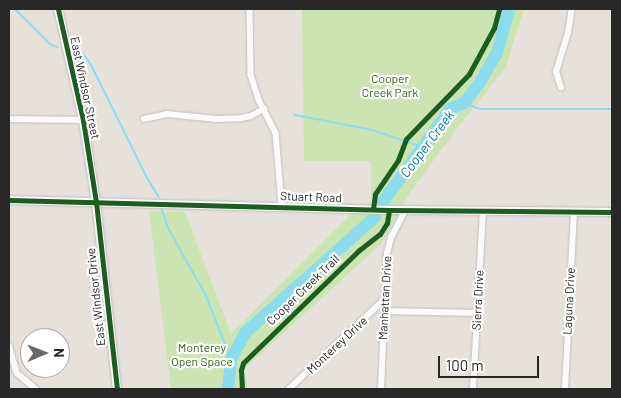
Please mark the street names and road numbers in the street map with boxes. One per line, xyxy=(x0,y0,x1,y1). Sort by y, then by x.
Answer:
street label: East Windsor Street xyxy=(67,35,103,141)
street label: Stuart Road xyxy=(280,189,342,205)
street label: East Windsor Drive xyxy=(84,247,108,347)
street label: Cooper Creek Trail xyxy=(264,252,342,328)
street label: Manhattan Drive xyxy=(376,256,394,340)
street label: Laguna Drive xyxy=(560,267,578,335)
street label: Sierra Drive xyxy=(469,269,487,331)
street label: Monterey Drive xyxy=(304,313,370,377)

